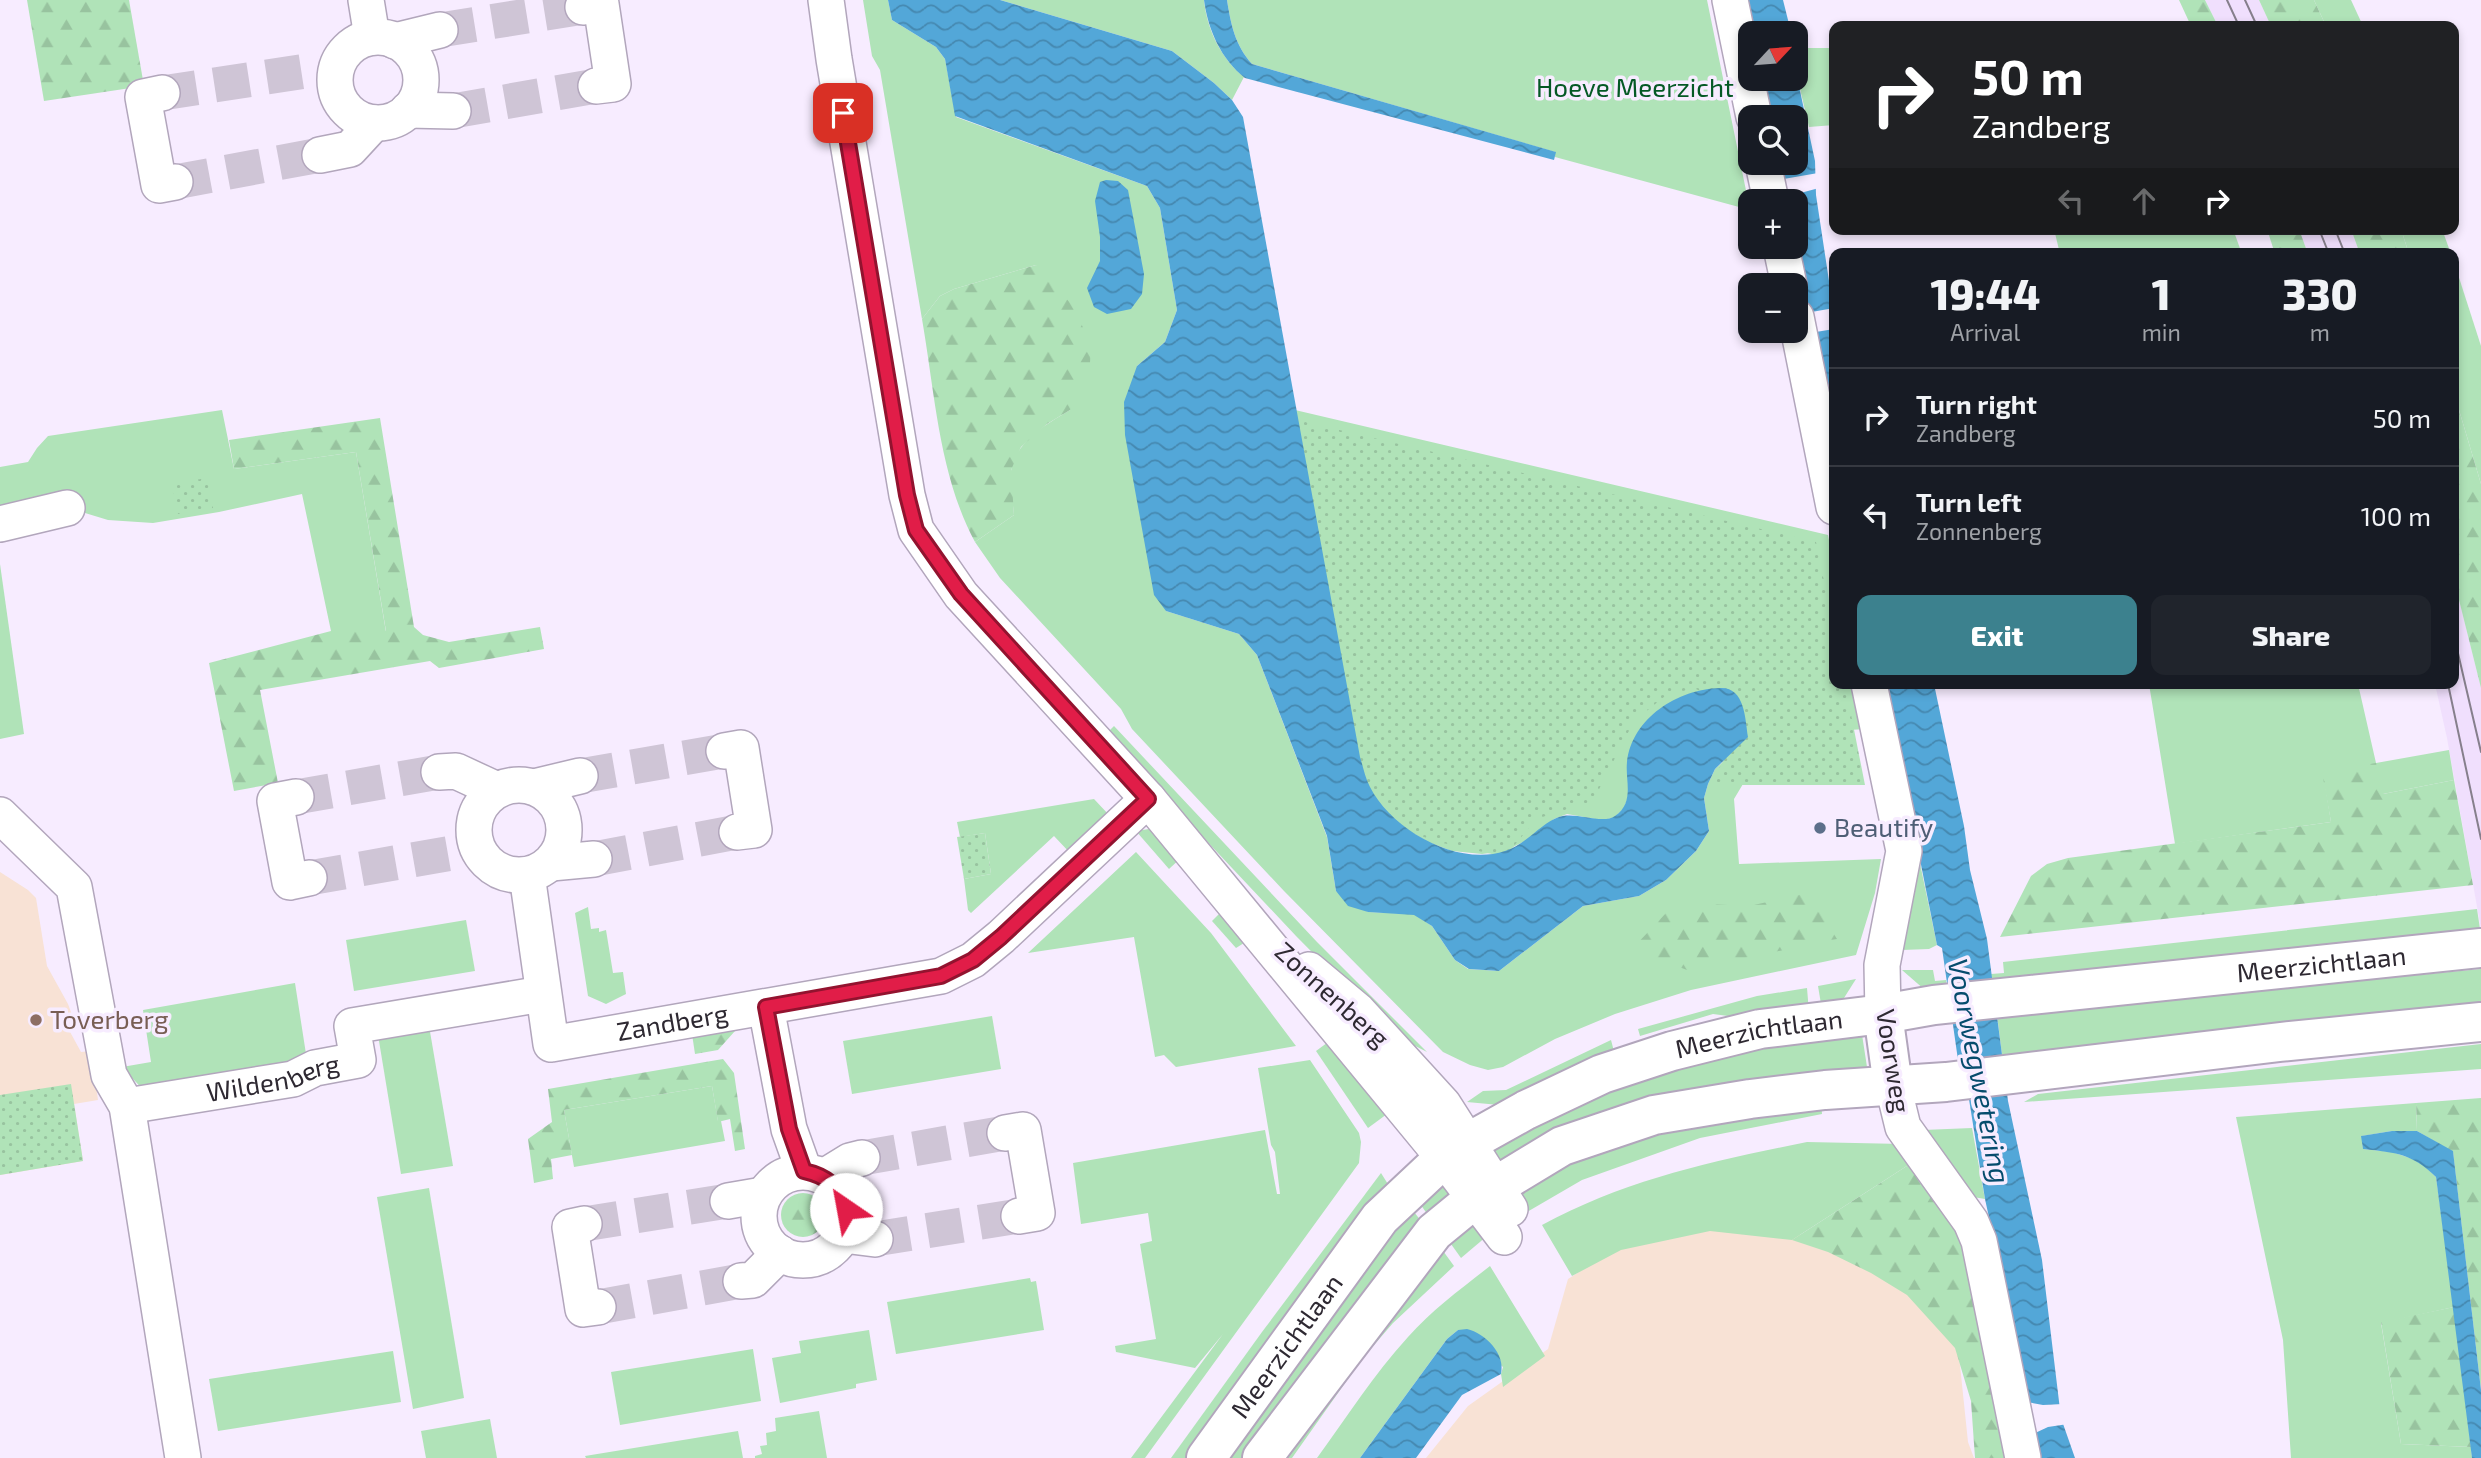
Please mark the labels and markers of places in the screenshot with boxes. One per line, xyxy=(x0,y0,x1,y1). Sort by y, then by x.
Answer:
pin xyxy=(813,83,873,143)
place label: Beautify xyxy=(1834,811,1933,842)
marker: Beautify xyxy=(1812,820,1828,836)
place label: Toverberg xyxy=(50,1003,168,1034)
marker: Toverberg xyxy=(28,1012,44,1028)

